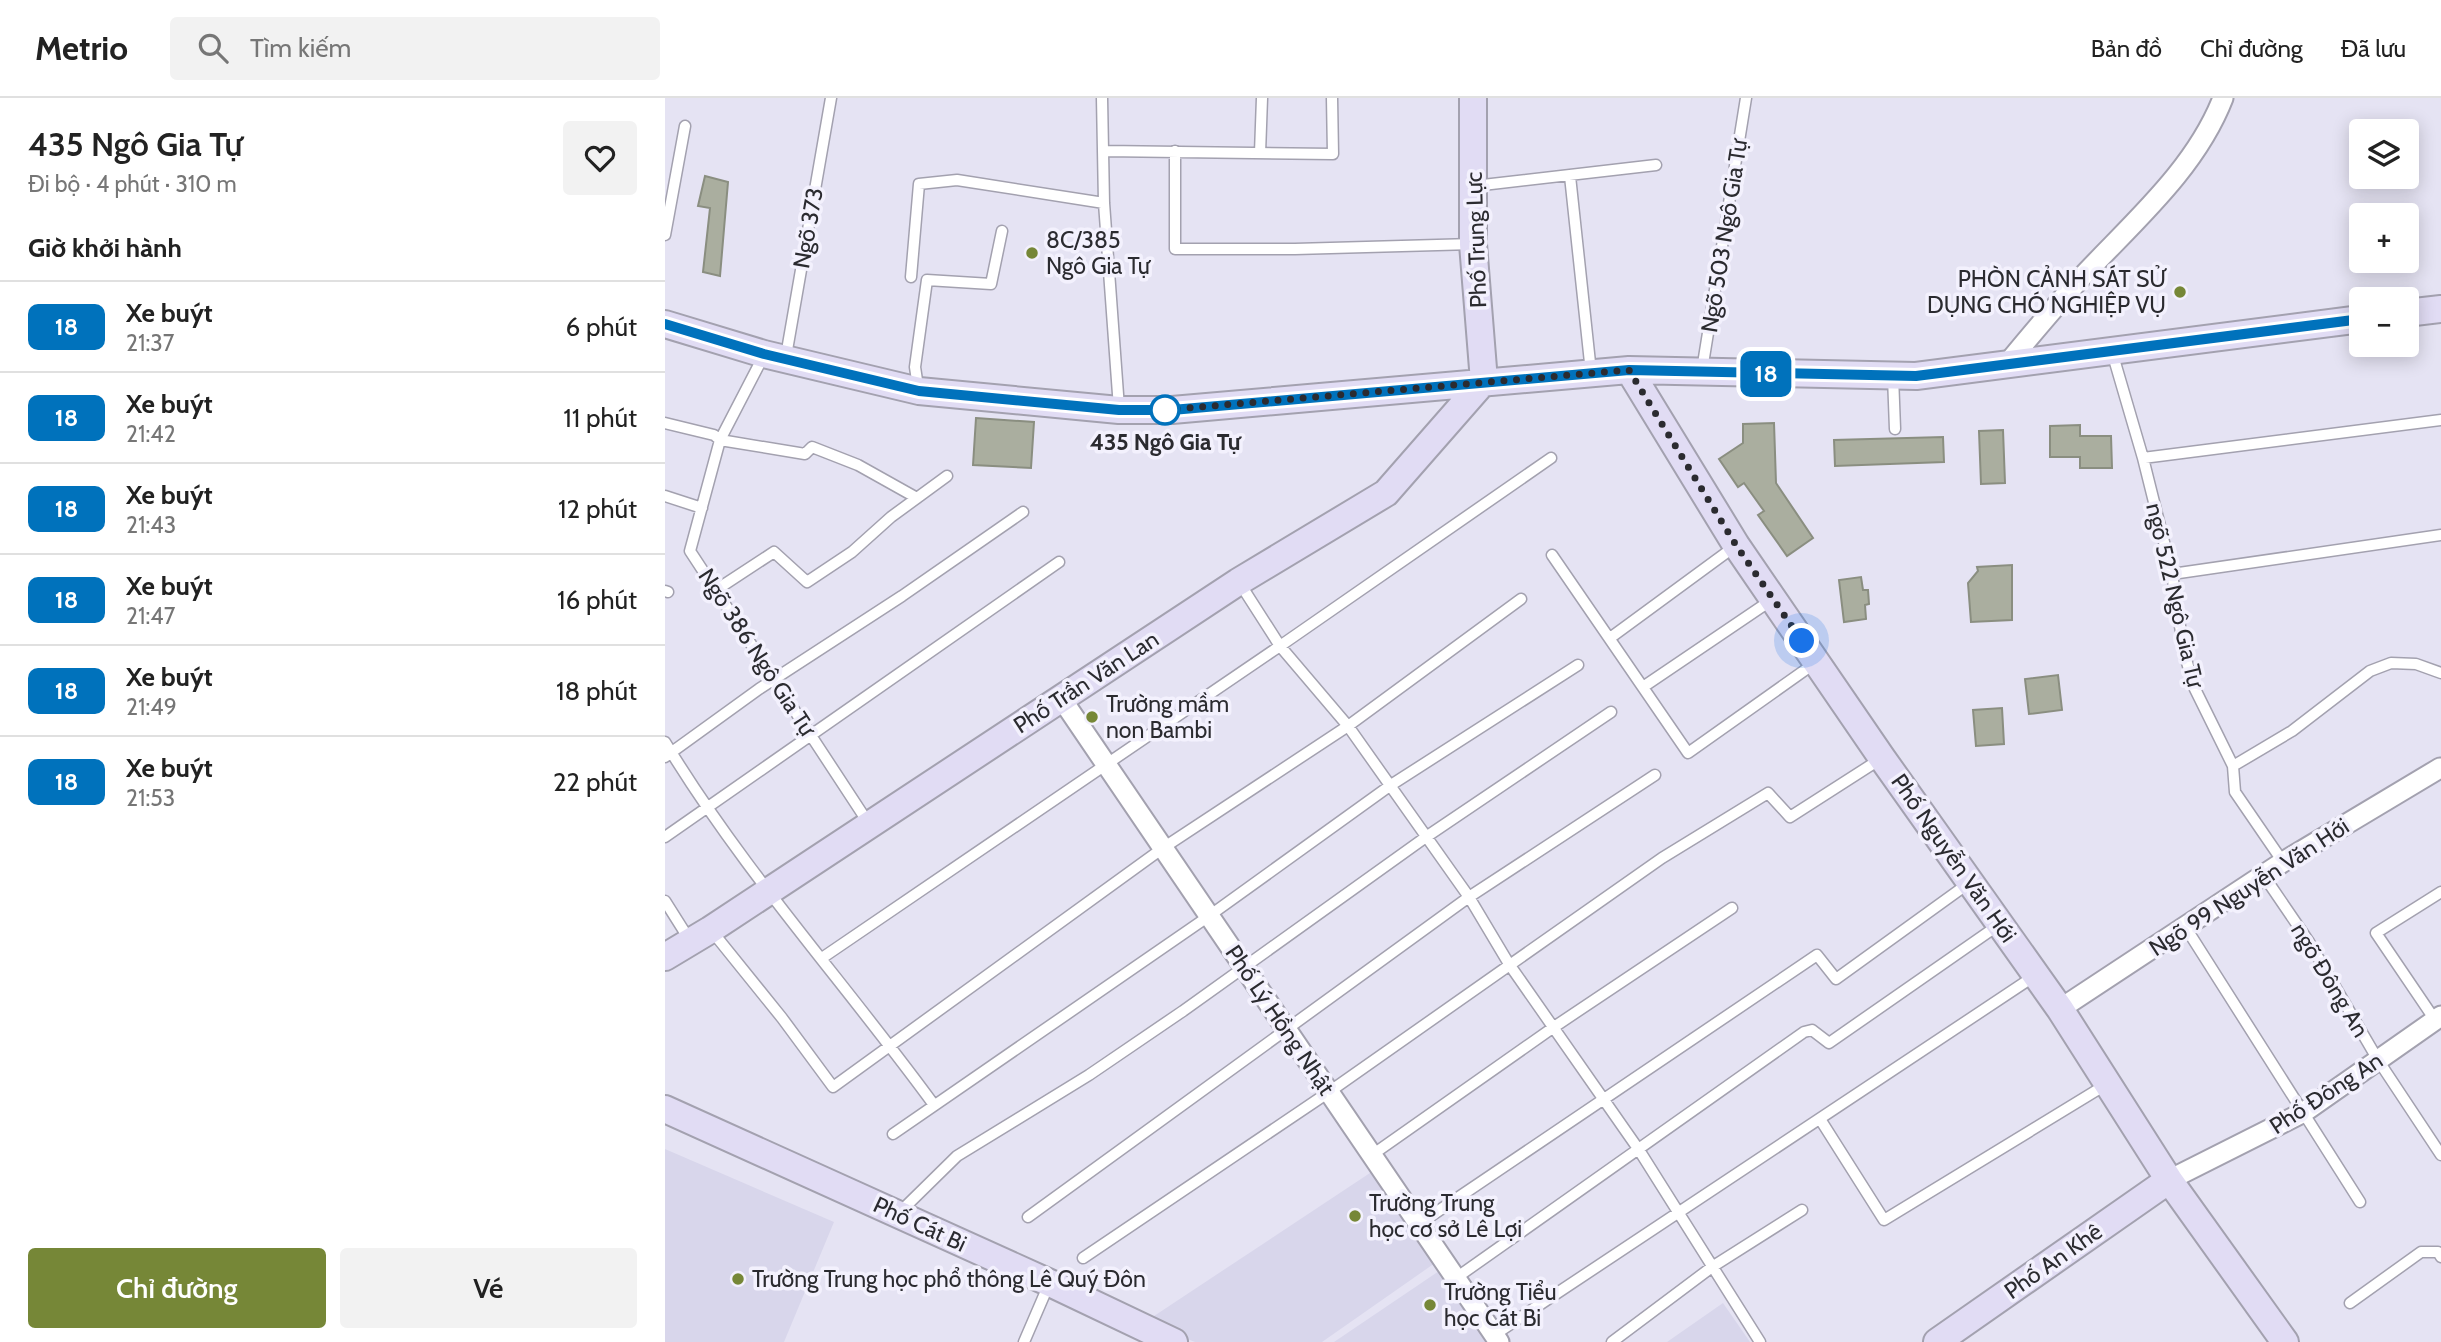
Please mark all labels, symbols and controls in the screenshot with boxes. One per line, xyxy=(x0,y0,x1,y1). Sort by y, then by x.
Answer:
search box xyxy=(170,17,660,80)
text: Metrio xyxy=(35,28,128,68)
icon: search xyxy=(194,29,232,67)
text: Tìm kiếm xyxy=(250,32,351,64)
text: Bản đồ xyxy=(2091,34,2162,63)
text: Chỉ đường xyxy=(2200,34,2303,63)
text: Đã lưu xyxy=(2341,34,2406,63)
map controls xyxy=(2349,119,2419,357)
button: layers xyxy=(2349,119,2419,189)
button: heart xyxy=(563,121,637,195)
text: 435 Ngô Gia Tự xyxy=(28,124,242,164)
street label: Ngõ 503 Ngô Gia Tự xyxy=(1695,136,1753,335)
text: Đi bộ · 4 phút · 310 m xyxy=(28,170,237,198)
street label: Phố Trung Lực xyxy=(1460,171,1492,309)
street label: Ngõ 373 xyxy=(787,185,829,271)
button: + xyxy=(2349,203,2419,273)
place label: 8C/385 Ngô Gia Tự xyxy=(1046,226,1152,280)
text: Giờ khởi hành xyxy=(28,232,182,264)
marker: 8C/385 Ngô Gia Tự xyxy=(1024,245,1040,261)
place label: PHÒN CẢNH SÁT SỬ DỤNG CHÓ NGHIỆP VỤ xyxy=(1927,264,2167,319)
marker: PHÒN CẢNH SÁT SỬ DỤNG CHÓ NGHIỆP VỤ xyxy=(2172,284,2188,300)
button: − xyxy=(2349,287,2419,357)
text: Xe buýt xyxy=(126,297,213,329)
text: 6 phút xyxy=(565,311,637,343)
text: 18 xyxy=(55,312,78,341)
text: 21:37 xyxy=(126,329,174,357)
line badge: 18 xyxy=(1735,351,1797,397)
text: 18 xyxy=(1754,359,1778,388)
text: Xe buýt xyxy=(126,388,213,420)
marker: 435 Ngô Gia Tự xyxy=(1150,395,1180,425)
text: 11 phút xyxy=(563,402,637,434)
text: 18 xyxy=(55,403,78,432)
text: 21:42 xyxy=(126,420,176,448)
place label: 435 Ngô Gia Tự xyxy=(1090,428,1243,456)
text: Xe buýt xyxy=(126,479,213,511)
text: 12 phút xyxy=(558,493,637,525)
text: 18 xyxy=(55,494,78,523)
street label: ngõ 522 Ngô Gia Tự xyxy=(2140,500,2210,691)
text: 21:43 xyxy=(126,511,176,539)
street label: Ngõ 386 Ngô Gia Tự xyxy=(693,563,823,742)
text: Xe buýt xyxy=(126,570,213,602)
text: 16 phút xyxy=(557,584,637,616)
text: 18 xyxy=(55,585,78,614)
text: 21:47 xyxy=(126,602,175,630)
your location xyxy=(1784,623,1819,658)
street label: Phố Trần Văn Lan xyxy=(1008,625,1164,739)
text: Xe buýt xyxy=(126,661,213,693)
text: 18 phút xyxy=(556,675,637,707)
text: 18 xyxy=(55,676,78,705)
place label: Trường mầm non Bambi xyxy=(1106,690,1229,744)
text: 21:49 xyxy=(126,693,177,721)
marker: Trường mầm non Bambi xyxy=(1084,709,1100,725)
text: Xe buýt xyxy=(126,752,213,784)
text: 22 phút xyxy=(553,766,637,798)
text: 18 xyxy=(55,767,78,796)
street label: Phố Nguyễn Văn Hới xyxy=(1885,768,2023,948)
text: 21:53 xyxy=(126,784,175,812)
street label: Ngõ 99 Nguyễn Văn Hới xyxy=(2144,812,2354,962)
street label: ngõ Đông An xyxy=(2285,918,2375,1042)
street label: Phố Lý Hồng Nhật xyxy=(1219,940,1341,1101)
street label: Phố Đông An xyxy=(2264,1046,2388,1140)
place label: Trường Trung học cơ sở Lê Lợi xyxy=(1369,1189,1522,1243)
street label: Phố Cát Bi xyxy=(869,1190,971,1258)
marker: Trường Trung học cơ sở Lê Lợi xyxy=(1347,1208,1363,1224)
street label: Phố An Khê xyxy=(1999,1217,2107,1305)
button: Chỉ đường xyxy=(28,1248,326,1328)
button: Vé xyxy=(340,1248,637,1328)
place label: Trường Trung học phổ thông Lê Quý Đôn xyxy=(752,1265,1146,1293)
marker: Trường Trung học phổ thông Lê Quý Đôn xyxy=(730,1271,746,1287)
place label: Trường Tiểu học Cát Bi xyxy=(1444,1278,1556,1332)
marker: Trường Tiểu học Cát Bi xyxy=(1422,1297,1438,1313)

